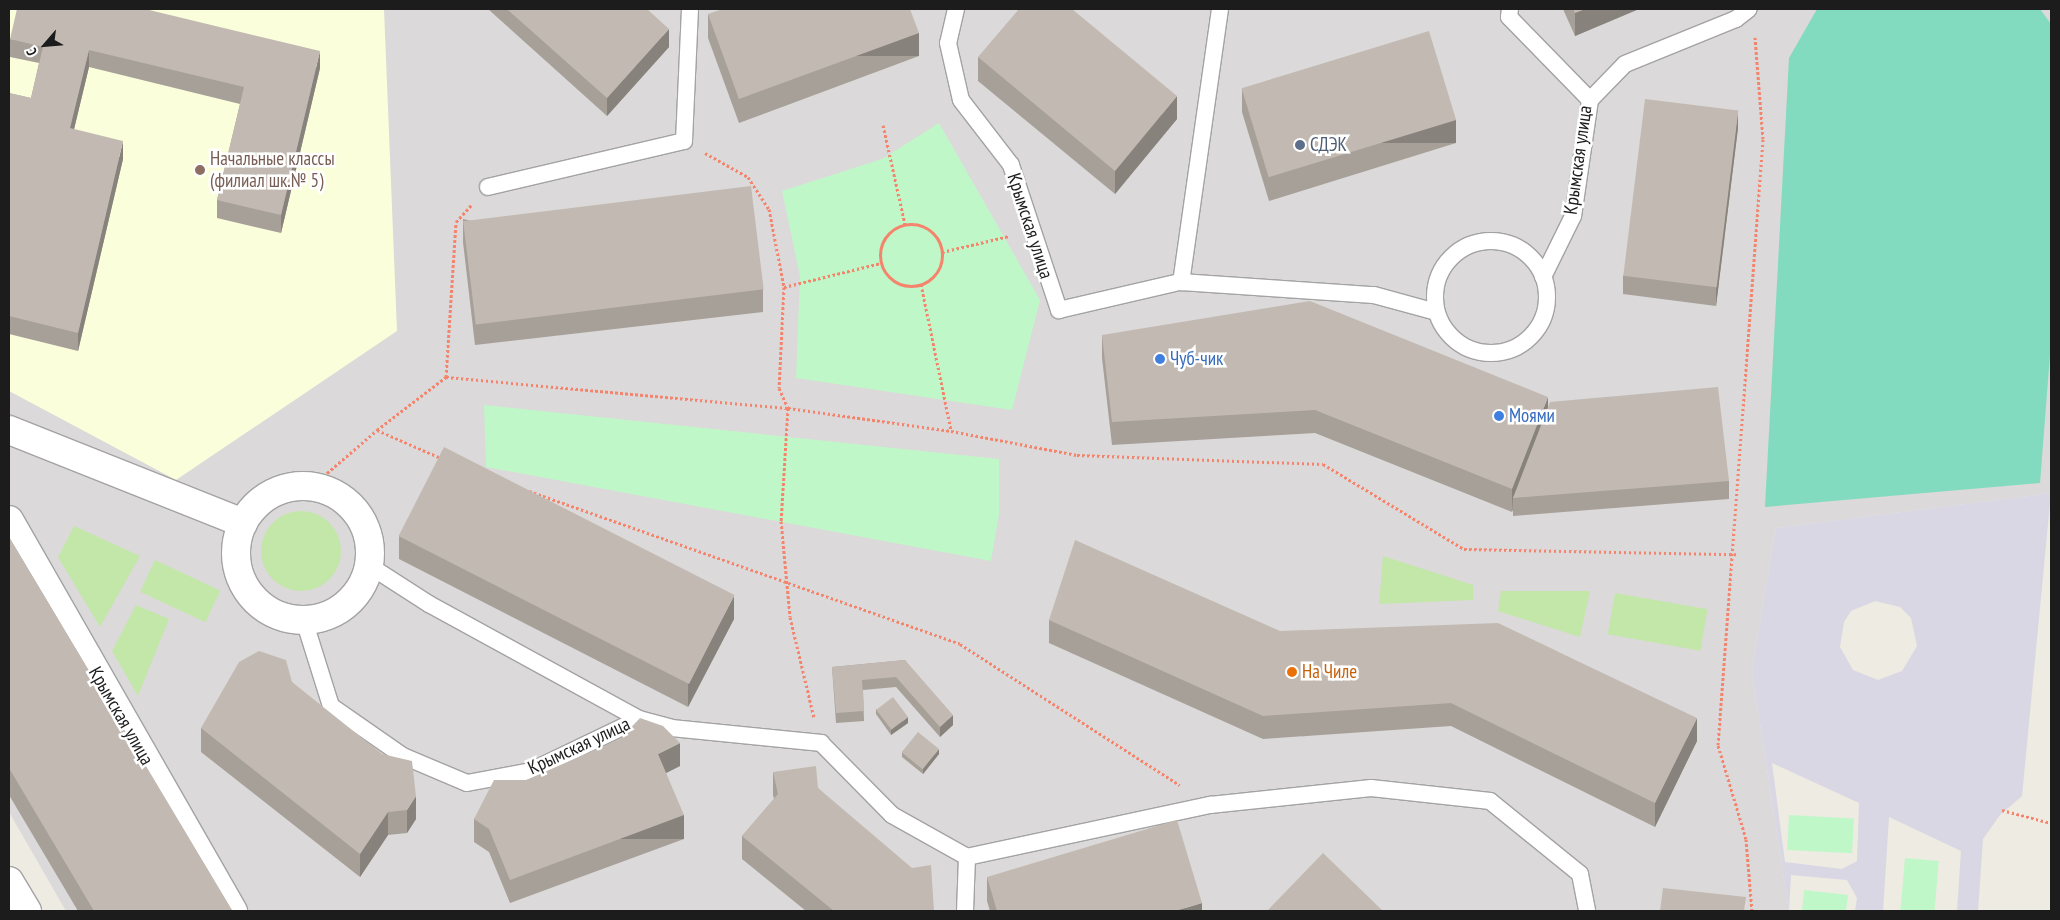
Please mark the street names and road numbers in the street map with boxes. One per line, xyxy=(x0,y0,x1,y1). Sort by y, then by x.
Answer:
street label: Крымская улица xyxy=(1559,104,1597,216)
street label: Крымская улица xyxy=(1002,170,1058,282)
street label: Крымская улица xyxy=(84,663,158,769)
street label: Крымская улица xyxy=(524,712,634,780)

